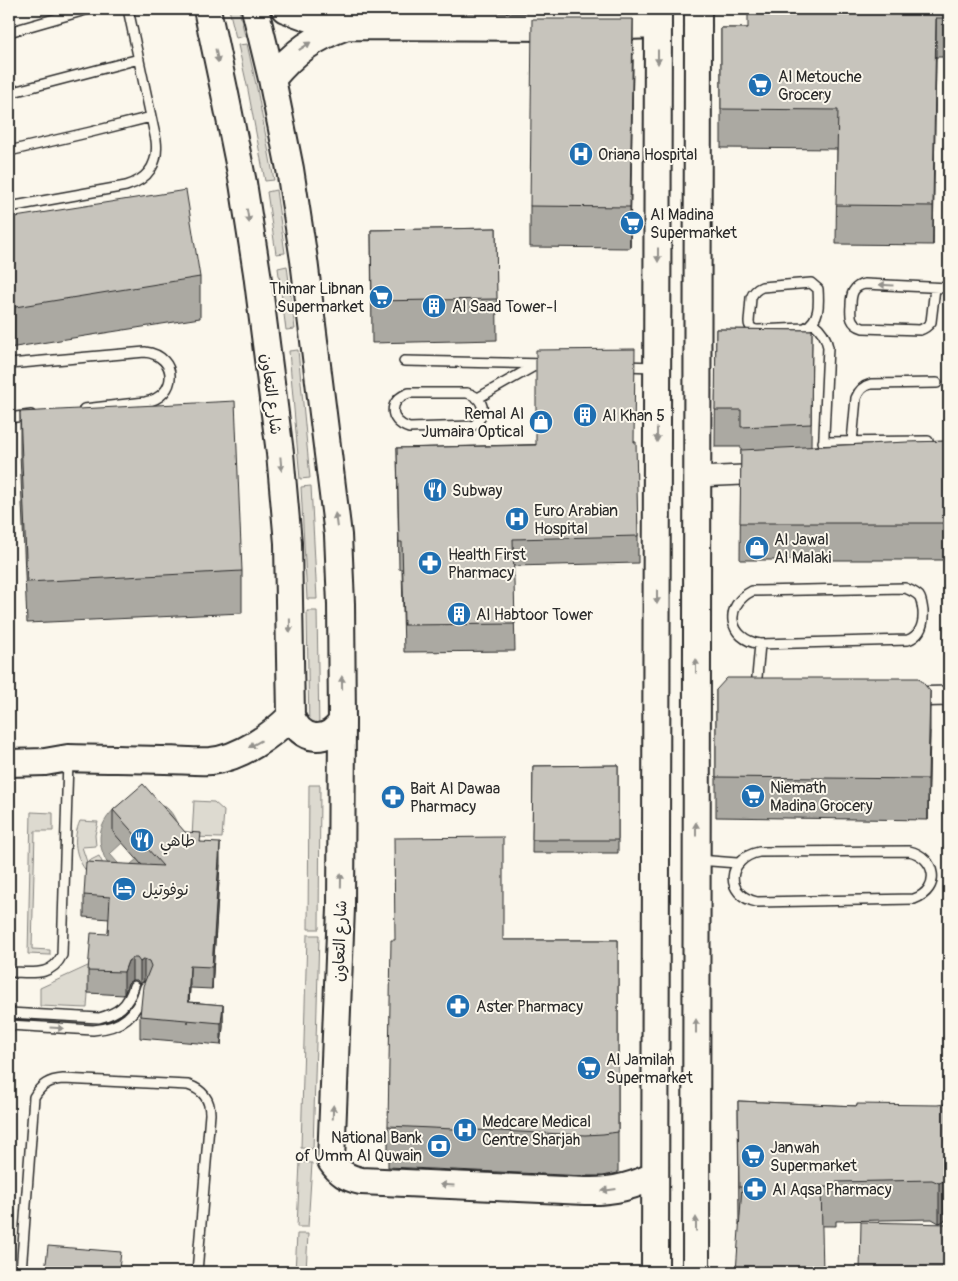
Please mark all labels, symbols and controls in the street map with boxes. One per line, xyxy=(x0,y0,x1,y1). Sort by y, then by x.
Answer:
one-way arrow xyxy=(299,41,312,51)
one-way arrow xyxy=(213,49,221,64)
one-way arrow xyxy=(654,50,662,66)
place label: Al Metouche Grocery xyxy=(778,67,862,105)
supermarket icon: Al Metouche Grocery xyxy=(747,72,773,98)
hospital icon: Oriana Hospital xyxy=(568,141,594,167)
place label: Oriana Hospital xyxy=(598,145,698,165)
place label: Al Madina Supermarket xyxy=(650,205,737,243)
one-way arrow xyxy=(244,208,252,224)
supermarket icon: Al Madina Supermarket xyxy=(619,210,645,236)
one-way arrow xyxy=(654,247,662,263)
place label: Thimar Libnan Supermarket xyxy=(269,279,365,317)
one-way arrow xyxy=(878,281,894,289)
supermarket icon: Thimar Libnan Supermarket xyxy=(368,284,394,310)
building icon: Al Saad Tower-I xyxy=(421,293,447,319)
place label: Al Saad Tower-I xyxy=(452,297,558,317)
street label: شارع التعاون xyxy=(255,352,286,436)
building icon: Al Khan 5 xyxy=(572,402,598,428)
place label: Remal Al Jumaira Optical xyxy=(421,404,524,442)
place label: Al Khan 5 xyxy=(602,406,665,426)
shop icon: Remal Al Jumaira Optical xyxy=(528,409,554,435)
one-way arrow xyxy=(653,427,661,443)
one-way arrow xyxy=(277,456,285,472)
restaurant icon: Subway xyxy=(422,477,448,503)
place label: Subway xyxy=(452,481,502,501)
place label: Euro Arabian Hospital xyxy=(534,501,618,539)
hospital icon: Euro Arabian Hospital xyxy=(504,506,530,532)
one-way arrow xyxy=(332,512,340,528)
place label: Al Jawal Al Malaki xyxy=(774,530,832,568)
shop icon: Al Jawal Al Malaki xyxy=(744,535,770,561)
place label: Health First Pharmacy xyxy=(448,545,526,583)
pharmacy icon: Health First Pharmacy xyxy=(417,550,443,576)
one-way arrow xyxy=(653,590,661,606)
building icon: Al Habtoor Tower xyxy=(446,601,472,627)
place label: Al Habtoor Tower xyxy=(476,605,593,625)
one-way arrow xyxy=(286,618,294,634)
one-way arrow xyxy=(692,658,700,674)
one-way arrow xyxy=(338,674,346,690)
one-way arrow xyxy=(248,740,261,749)
place label: Niemath Madina Grocery xyxy=(770,778,873,816)
place label: Bait Al Dawaa Pharmacy xyxy=(410,779,500,817)
supermarket icon: Niemath Madina Grocery xyxy=(740,783,766,809)
pharmacy icon: Bait Al Dawaa Pharmacy xyxy=(380,784,406,810)
one-way arrow xyxy=(692,820,700,836)
restaurant icon: طاهي xyxy=(129,827,155,853)
place label: طاهي xyxy=(160,831,195,855)
one-way arrow xyxy=(337,872,345,888)
hotel icon: نوفوتيل xyxy=(111,876,137,902)
place label: نوفوتيل xyxy=(142,880,189,900)
street label: شارع التعاون xyxy=(329,900,352,982)
pharmacy icon: Aster Pharmacy xyxy=(445,993,471,1019)
place label: Aster Pharmacy xyxy=(476,997,583,1017)
one-way arrow xyxy=(692,1018,700,1034)
one-way arrow xyxy=(50,1024,66,1032)
place label: Al Jamilah Supermarket xyxy=(606,1050,693,1088)
supermarket icon: Al Jamilah Supermarket xyxy=(576,1055,602,1081)
one-way arrow xyxy=(329,1104,337,1120)
place label: Medcare Medical Centre Sharjah xyxy=(482,1112,591,1150)
hospital icon: Medcare Medical Centre Sharjah xyxy=(452,1117,478,1143)
place label: National Bank of Umm Al Quwain xyxy=(295,1128,422,1166)
bank icon: National Bank of Umm Al Quwain xyxy=(426,1133,452,1159)
place label: Janwah Supermarket xyxy=(770,1138,857,1176)
supermarket icon: Janwah Supermarket xyxy=(740,1143,766,1169)
pharmacy icon: Al Aqsa Pharmacy xyxy=(742,1176,768,1202)
one-way arrow xyxy=(439,1180,455,1188)
place label: Al Aqsa Pharmacy xyxy=(772,1180,892,1200)
one-way arrow xyxy=(601,1186,617,1194)
one-way arrow xyxy=(692,1215,700,1231)

